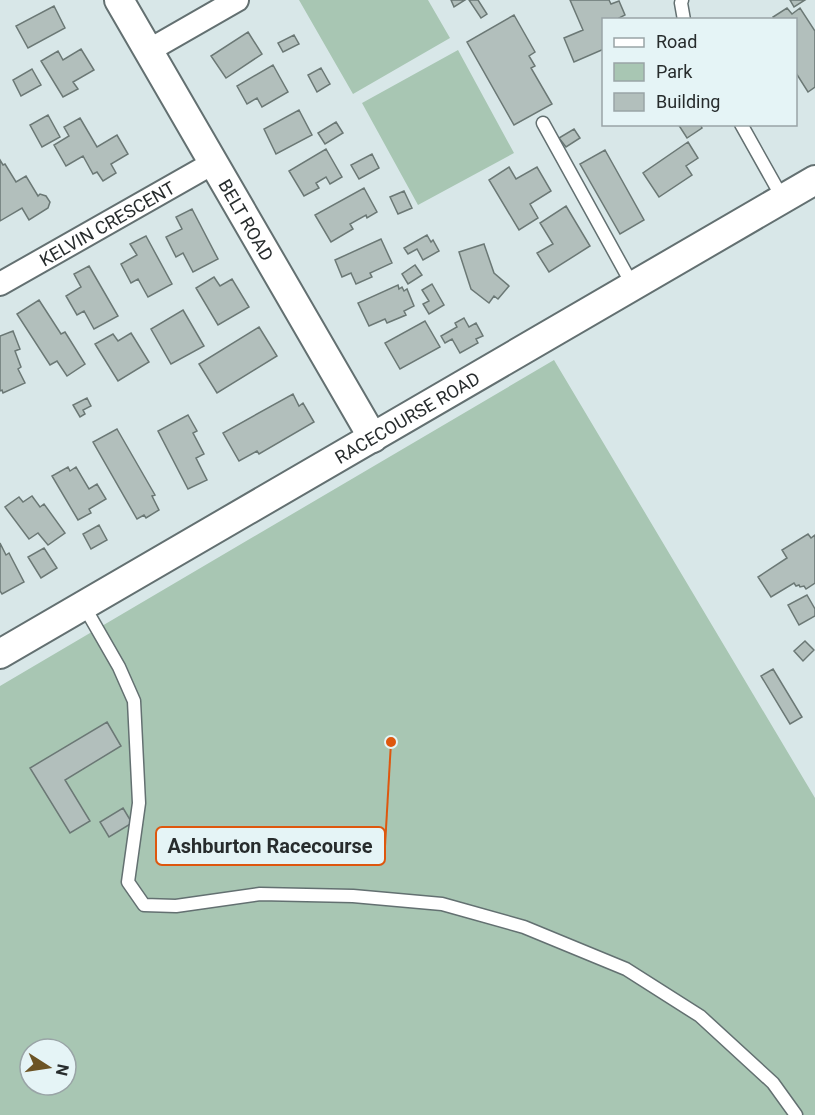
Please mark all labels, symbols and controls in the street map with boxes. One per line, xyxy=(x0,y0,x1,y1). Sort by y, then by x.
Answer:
legend xyxy=(602,18,797,126)
text: Road xyxy=(656,31,697,52)
text: Park xyxy=(656,61,693,82)
text: Building xyxy=(656,91,720,112)
street label: BELT ROAD xyxy=(215,175,278,264)
street label: KELVIN CRESCENT xyxy=(36,176,179,270)
street label: RACECOURSE ROAD xyxy=(331,367,483,467)
callout: Ashburton Racecourse xyxy=(156,827,385,865)
text: Ashburton Racecourse xyxy=(167,834,373,858)
north arrow xyxy=(18,1037,78,1097)
text: N xyxy=(52,1063,73,1078)

